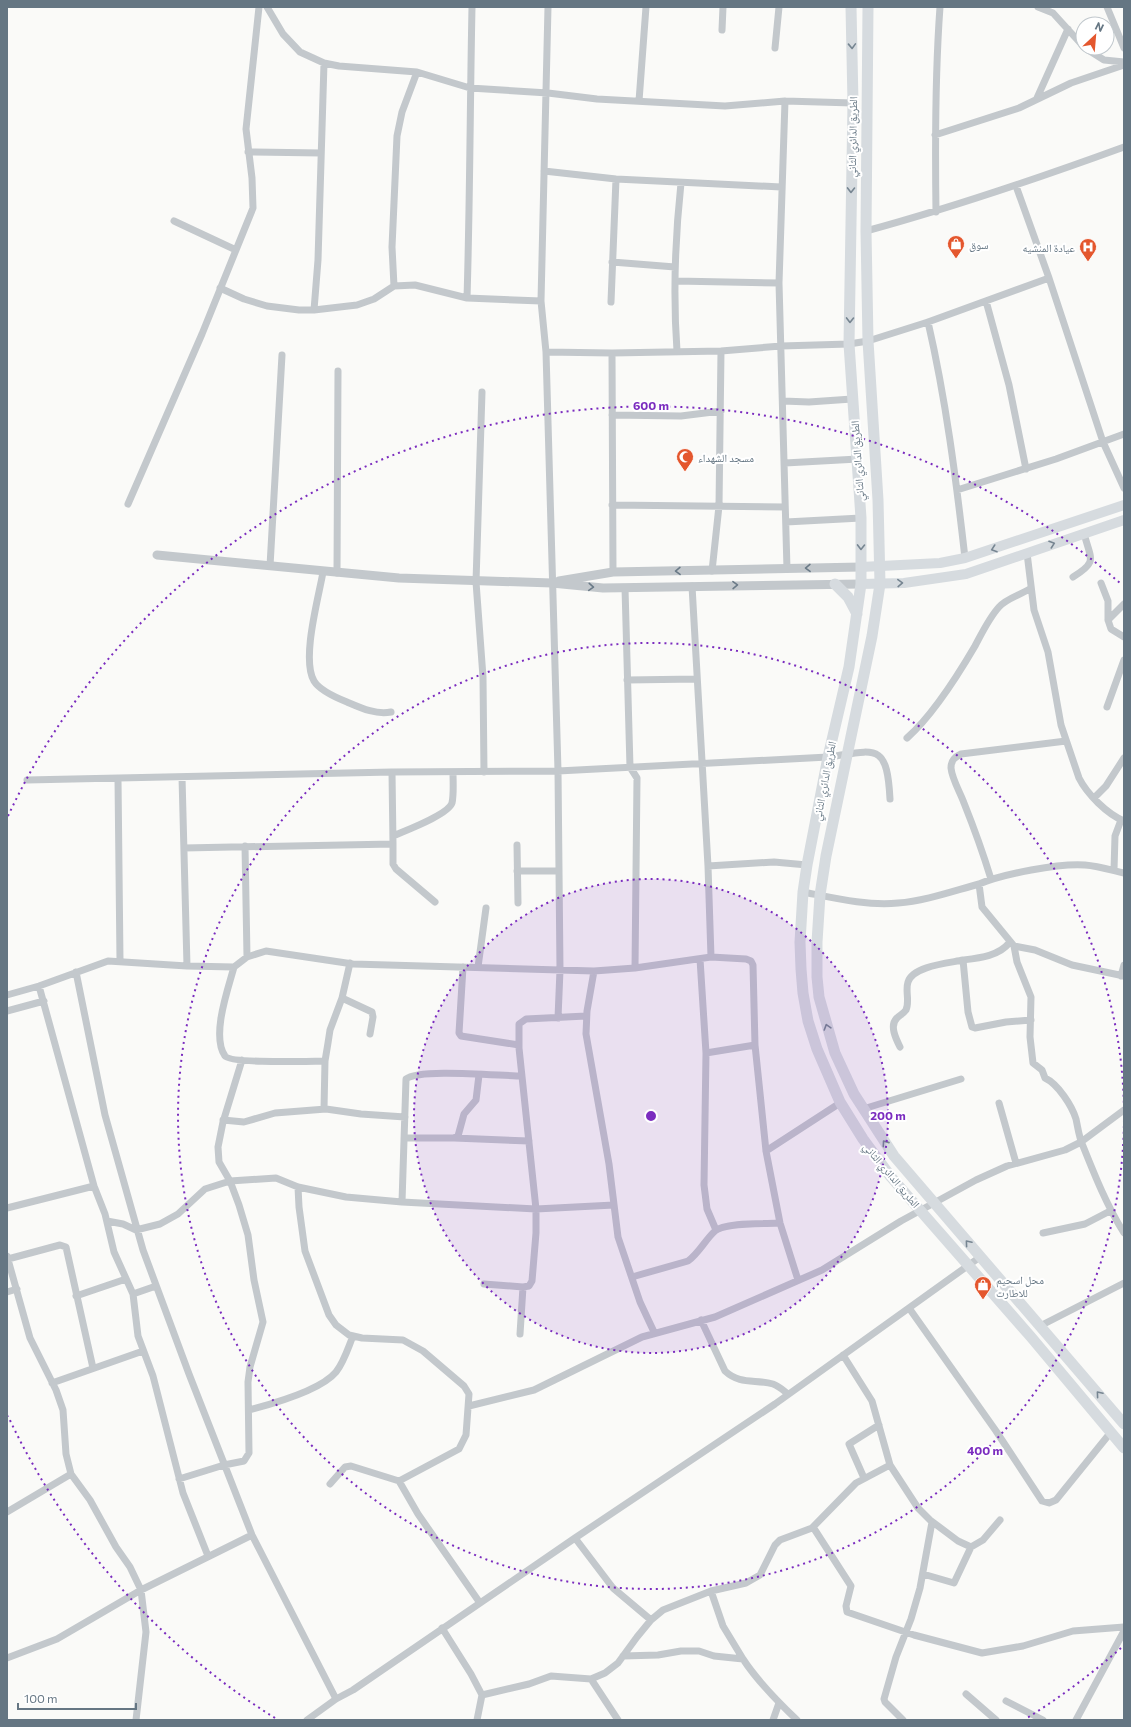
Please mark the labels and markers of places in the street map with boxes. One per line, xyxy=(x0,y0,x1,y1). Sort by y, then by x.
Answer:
shop icon: سوق xyxy=(946,234,966,259)
hospital icon: عيادة المنشيه xyxy=(1078,237,1098,262)
place label: سوق xyxy=(969,238,989,252)
place label: عيادة المنشيه xyxy=(1023,241,1075,254)
mosque icon: مسجد الشهداء xyxy=(675,447,695,472)
place label: مسجد الشهداء xyxy=(698,451,754,464)
centre of rings xyxy=(644,1109,658,1123)
place label: محل اسحيم للاطارت xyxy=(996,1273,1044,1299)
shop icon: محل اسحيم للاطارت xyxy=(973,1275,993,1300)

